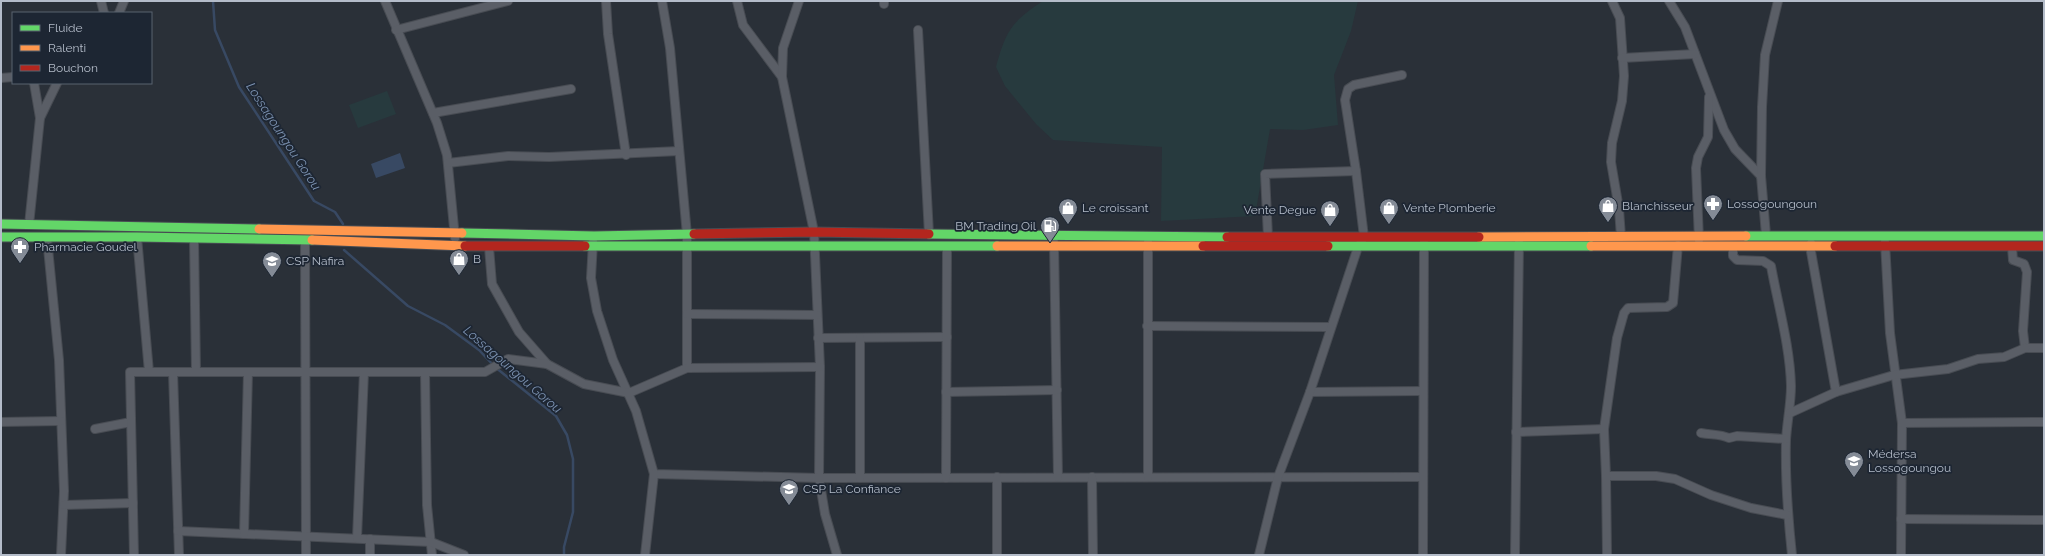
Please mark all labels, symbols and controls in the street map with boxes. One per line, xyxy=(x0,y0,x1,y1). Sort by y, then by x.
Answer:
legend xyxy=(12,12,152,84)
text: Fluide xyxy=(48,21,83,35)
text: Ralenti xyxy=(48,41,86,55)
text: Bouchon xyxy=(48,61,98,75)
water label: Lossagoungou Gorou xyxy=(243,80,324,193)
pharmacy icon: Lossogoungoun xyxy=(1702,193,1724,221)
shop icon: Blanchisseur xyxy=(1597,195,1619,223)
shop icon: Le croissant xyxy=(1057,197,1079,225)
shop icon: Vente Plomberie xyxy=(1378,197,1400,225)
place label: Lossogoungoun xyxy=(1727,197,1817,211)
shop icon: Vente Degue xyxy=(1319,199,1341,227)
place label: Blanchisseur xyxy=(1622,199,1694,213)
place label: Le croissant xyxy=(1082,201,1148,215)
place label: Vente Plomberie xyxy=(1403,201,1496,215)
place label: Vente Degue xyxy=(1243,203,1316,217)
fuel station icon: BM Trading Oil xyxy=(1039,215,1061,243)
place label: BM Trading Oil xyxy=(955,219,1037,233)
pharmacy icon: Pharmacie Goudel xyxy=(9,236,31,264)
place label: Pharmacie Goudel xyxy=(34,240,137,254)
shop icon: B xyxy=(448,248,470,276)
school or university icon: CSP Nafira xyxy=(261,250,283,278)
place label: B xyxy=(473,252,481,266)
place label: CSP Nafira xyxy=(286,254,344,268)
water label: Lossagoungou Gorou xyxy=(460,323,565,416)
place label: Médersa Lossogoungou xyxy=(1868,447,1951,475)
school or university icon: Médersa Lossogoungou xyxy=(1843,450,1865,478)
school or university icon: CSP La Confiance xyxy=(778,478,800,506)
place label: CSP La Confiance xyxy=(803,482,901,496)

